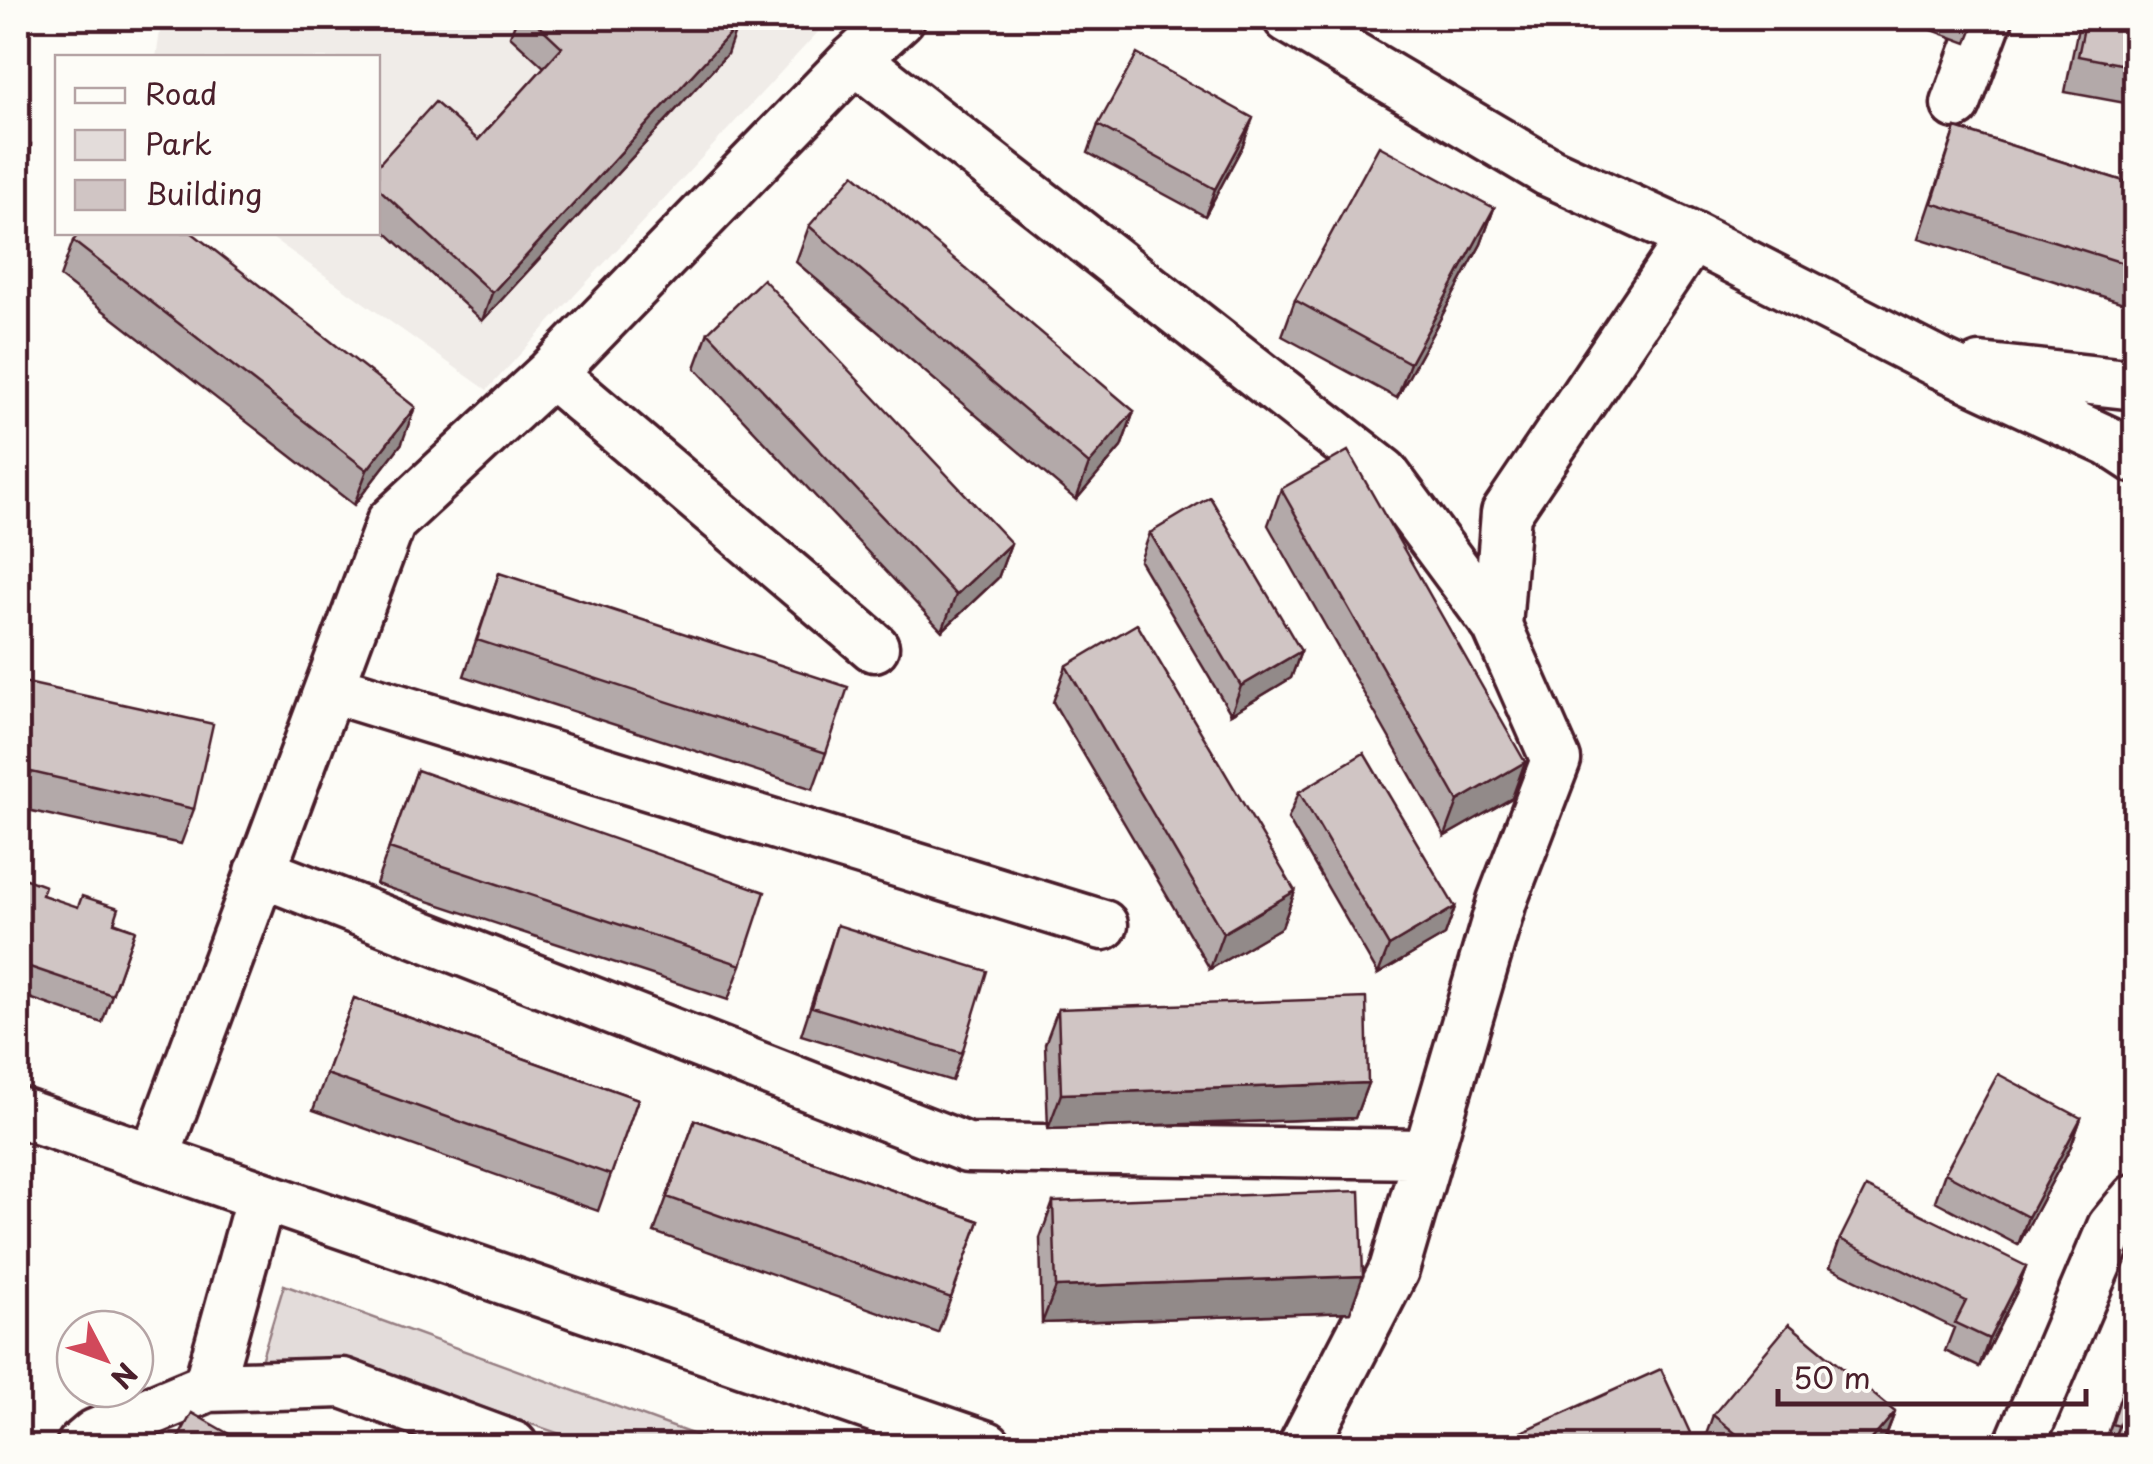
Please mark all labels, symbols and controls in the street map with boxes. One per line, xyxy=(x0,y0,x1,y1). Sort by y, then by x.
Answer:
legend xyxy=(55,55,380,235)
text: Road xyxy=(145,70,218,115)
text: Park xyxy=(145,120,212,165)
text: Building xyxy=(145,170,262,215)
north arrow xyxy=(55,1309,155,1409)
scale bar xyxy=(1778,1344,2086,1406)
text: N xyxy=(101,1354,149,1399)
text: 50 m xyxy=(1793,1354,1871,1399)

